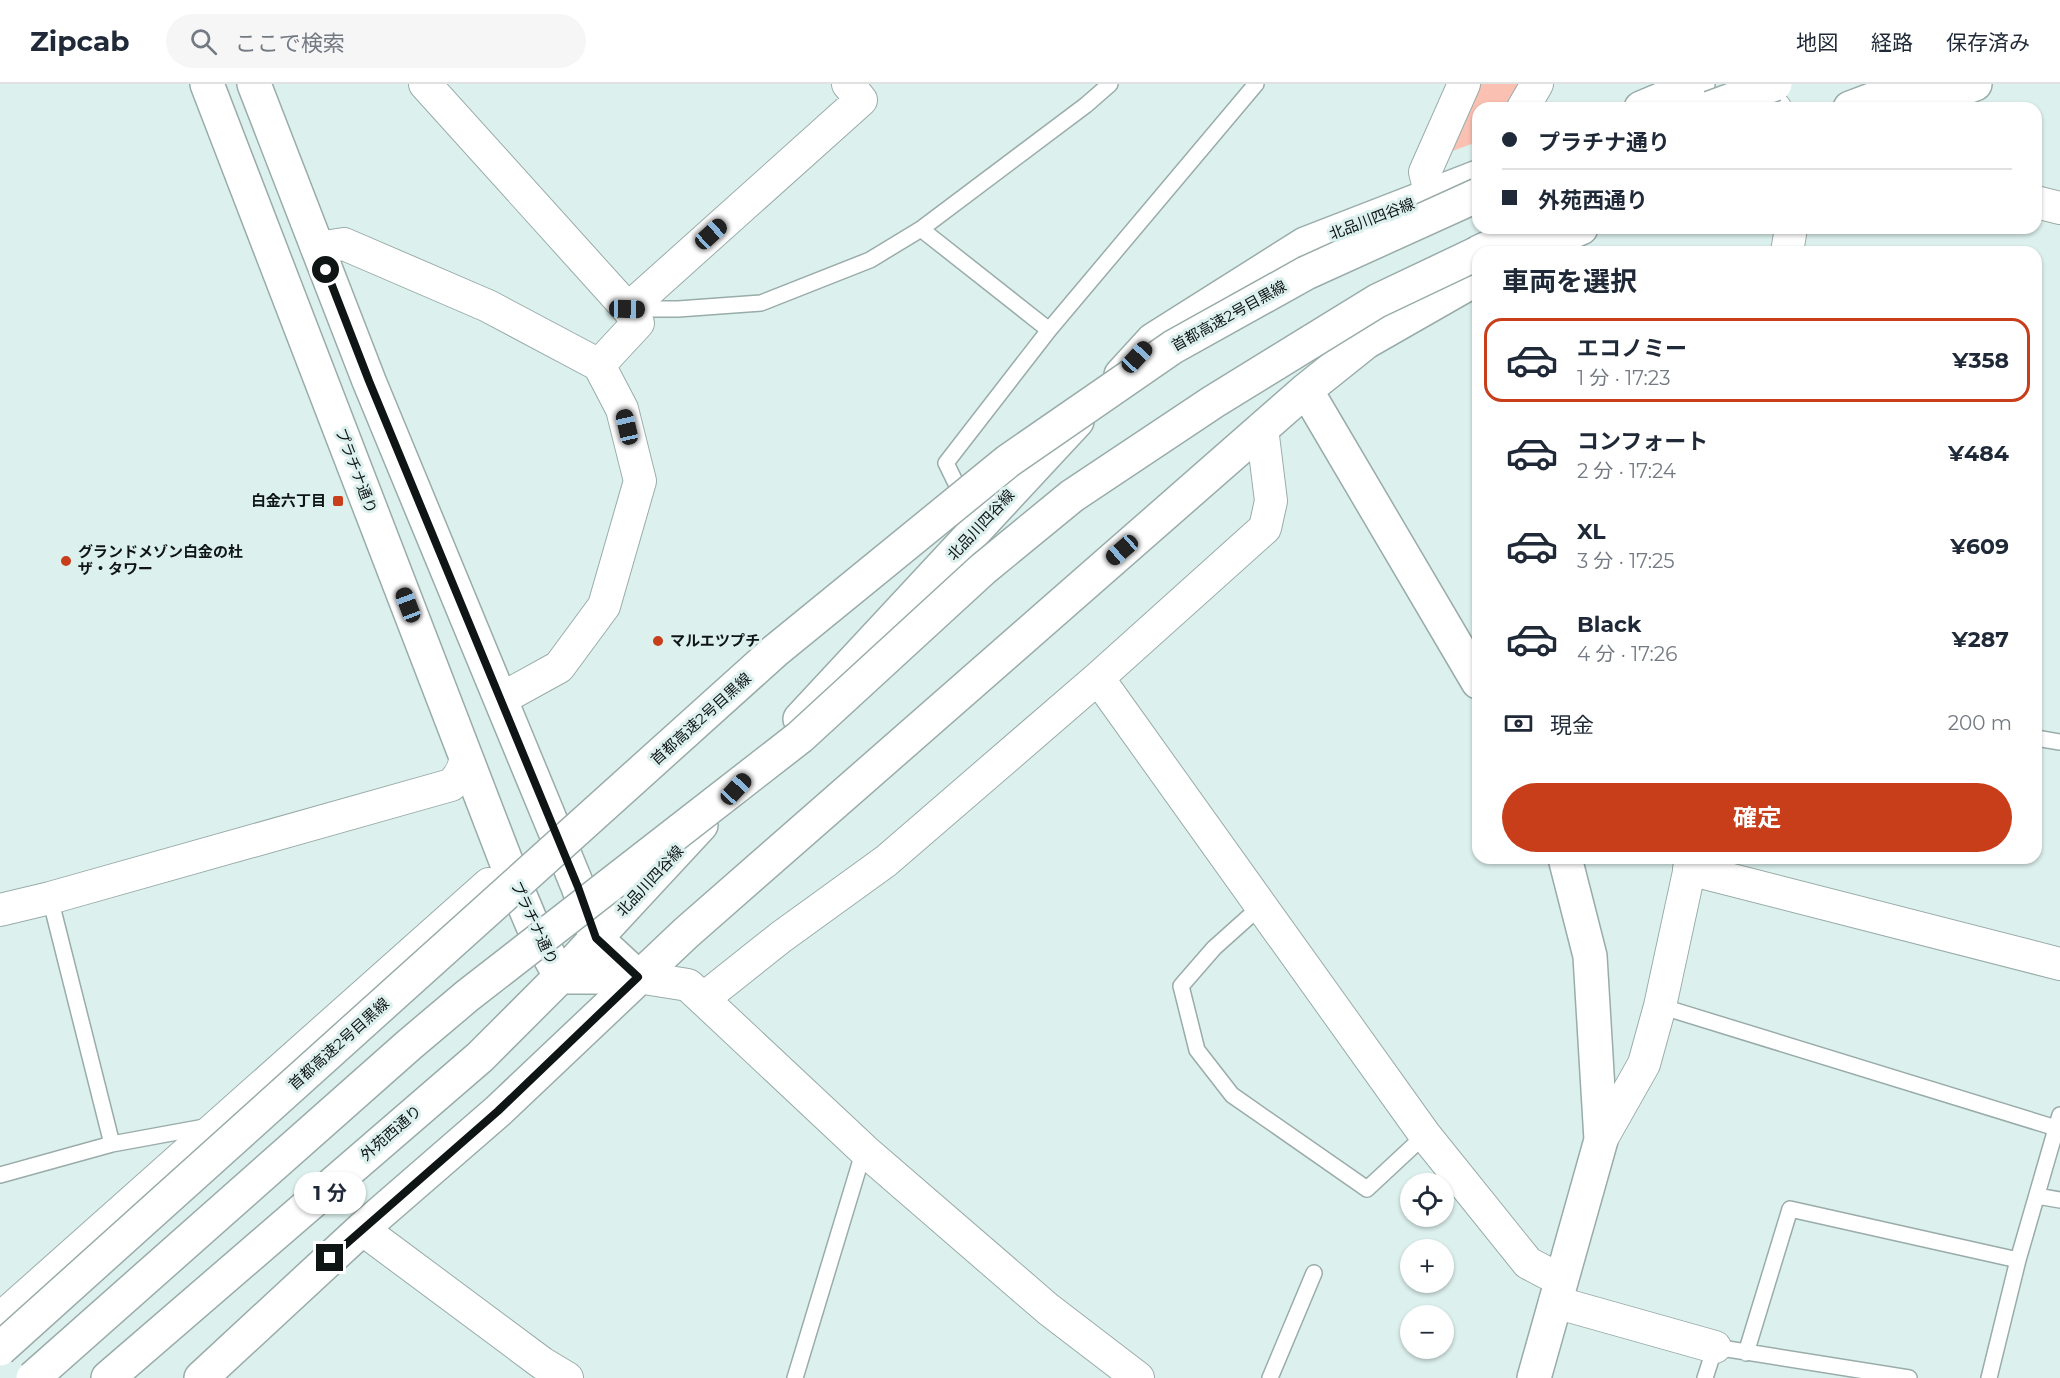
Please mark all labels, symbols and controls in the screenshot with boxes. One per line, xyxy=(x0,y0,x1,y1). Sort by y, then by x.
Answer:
search box xyxy=(166,14,586,68)
text: Zipcab xyxy=(30,24,130,58)
icon: search xyxy=(187,25,220,58)
text: ここで検索 xyxy=(235,30,345,57)
text: 地図 xyxy=(1796,30,1838,55)
text: 経路 xyxy=(1871,30,1913,55)
text: 保存済み xyxy=(1946,30,2030,55)
text: プラチナ通り xyxy=(1538,129,1670,156)
text: 外苑西通り xyxy=(1538,187,1648,214)
street label: 北品川四谷線 xyxy=(1326,194,1417,244)
car xyxy=(692,215,730,253)
route start xyxy=(312,256,339,283)
text: 車両を選択 xyxy=(1502,265,1637,298)
street label: 首都高速2号目黒線 xyxy=(1168,276,1290,355)
car xyxy=(609,300,645,318)
icon: car xyxy=(1505,333,1559,387)
text: エコノミー xyxy=(1577,335,1687,362)
car xyxy=(1118,338,1156,376)
text: ¥358 xyxy=(1952,347,2009,374)
text: 1 分 · 17:23 xyxy=(1577,366,1670,390)
car xyxy=(614,407,640,447)
street label: プラチナ通り xyxy=(331,425,381,516)
icon: car xyxy=(1505,426,1559,480)
text: コンフォート xyxy=(1577,428,1708,455)
text: ¥484 xyxy=(1948,440,2009,467)
text: 2 分 · 17:24 xyxy=(1577,459,1676,483)
street label: 北品川四谷線 xyxy=(943,485,1018,564)
place label: 白金六丁目 xyxy=(251,491,326,510)
marker: 白金六丁目 xyxy=(331,494,345,508)
text: XL xyxy=(1577,518,1606,545)
icon: car xyxy=(1505,519,1559,573)
car xyxy=(1103,531,1141,569)
text: ¥609 xyxy=(1950,533,2009,560)
place label: グランドメゾン白金の杜 ザ・タワー xyxy=(78,542,243,578)
text: 3 分 · 17:25 xyxy=(1577,549,1675,573)
marker: グランドメゾン白金の杜 ザ・タワー xyxy=(59,554,73,568)
car xyxy=(393,585,423,625)
text: Black xyxy=(1577,611,1641,638)
icon: car xyxy=(1505,612,1559,666)
text: ¥287 xyxy=(1952,626,2009,653)
place label: マルエツプチ xyxy=(670,631,760,650)
marker: マルエツプチ xyxy=(651,634,665,648)
text: 4 分 · 17:26 xyxy=(1577,642,1677,666)
street label: 首都高速2号目黒線 xyxy=(647,669,755,769)
icon: cash xyxy=(1502,707,1535,740)
text: 200 m xyxy=(1948,711,2012,735)
text: 現金 xyxy=(1550,712,1594,739)
car xyxy=(717,770,755,808)
button: 確定 xyxy=(1502,783,2012,852)
street label: 北品川四谷線 xyxy=(612,841,687,920)
street label: プラチナ通り xyxy=(507,878,562,968)
street label: 首都高速2号目黒線 xyxy=(285,994,393,1094)
street label: 外苑西通り xyxy=(356,1101,425,1164)
callout: 1 分 xyxy=(294,1171,366,1213)
map controls xyxy=(1400,1173,1454,1359)
button: locate xyxy=(1400,1173,1454,1227)
text: 1 分 xyxy=(313,1181,347,1205)
button: + xyxy=(1400,1239,1454,1293)
route end xyxy=(316,1244,343,1271)
button: − xyxy=(1400,1305,1454,1359)

